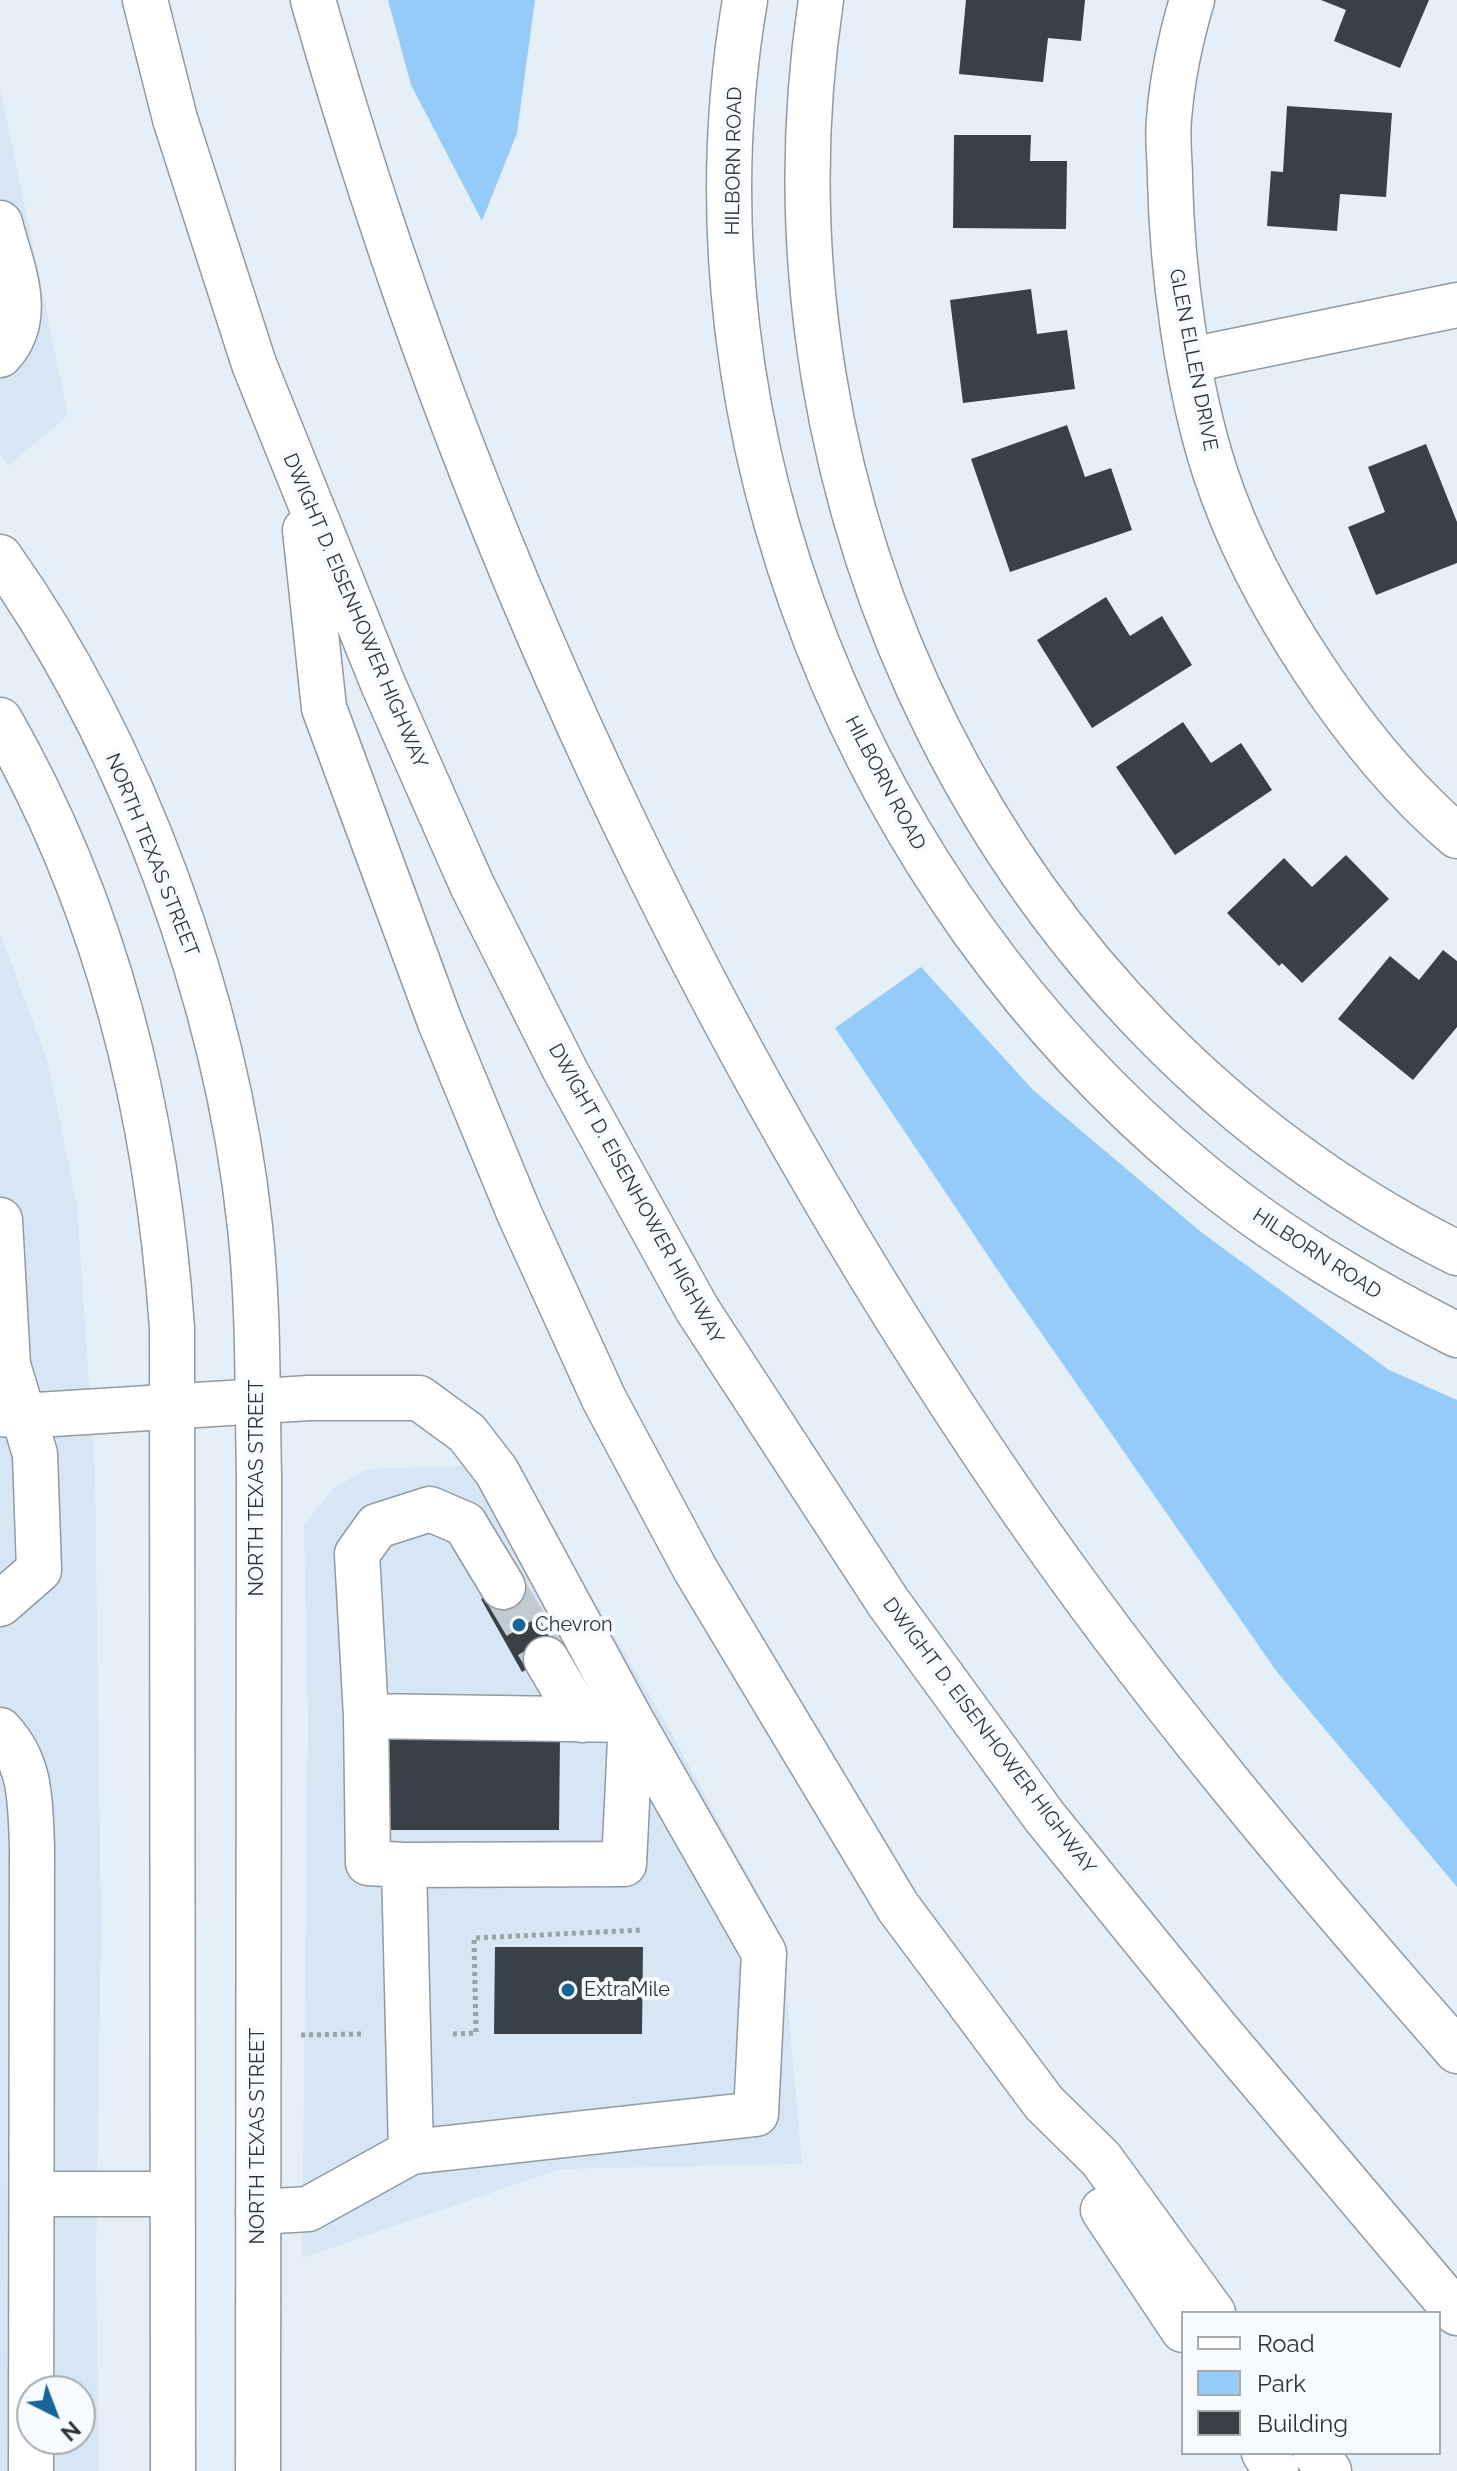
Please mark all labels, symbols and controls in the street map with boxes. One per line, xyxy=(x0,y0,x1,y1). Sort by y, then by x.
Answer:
street label: HILBORN ROAD xyxy=(721,86,747,236)
street label: GLEN ELLEN DRIVE xyxy=(1164,267,1222,453)
street label: DWIGHT D. EISENHOWER HIGHWAY xyxy=(278,450,432,772)
street label: HILBORN ROAD xyxy=(839,712,931,854)
street label: NORTH TEXAS STREET xyxy=(100,750,204,960)
street label: DWIGHT D. EISENHOWER HIGHWAY xyxy=(543,1040,729,1348)
street label: HILBORN ROAD xyxy=(1248,1203,1386,1305)
street label: NORTH TEXAS STREET xyxy=(245,1380,269,1596)
street label: DWIGHT D. EISENHOWER HIGHWAY xyxy=(877,1593,1101,1879)
place label: Chevron xyxy=(535,1613,613,1637)
marker: Chevron xyxy=(510,1616,528,1634)
place label: ExtraMile xyxy=(584,1978,670,2002)
marker: ExtraMile xyxy=(559,1981,577,1999)
street label: NORTH TEXAS STREET xyxy=(246,2028,270,2244)
legend xyxy=(1181,2311,1441,2455)
text: Road xyxy=(1257,2329,1315,2358)
text: Park xyxy=(1257,2369,1306,2398)
north arrow xyxy=(16,2375,96,2455)
text: Building xyxy=(1257,2409,1348,2438)
text: N xyxy=(56,2416,86,2447)

